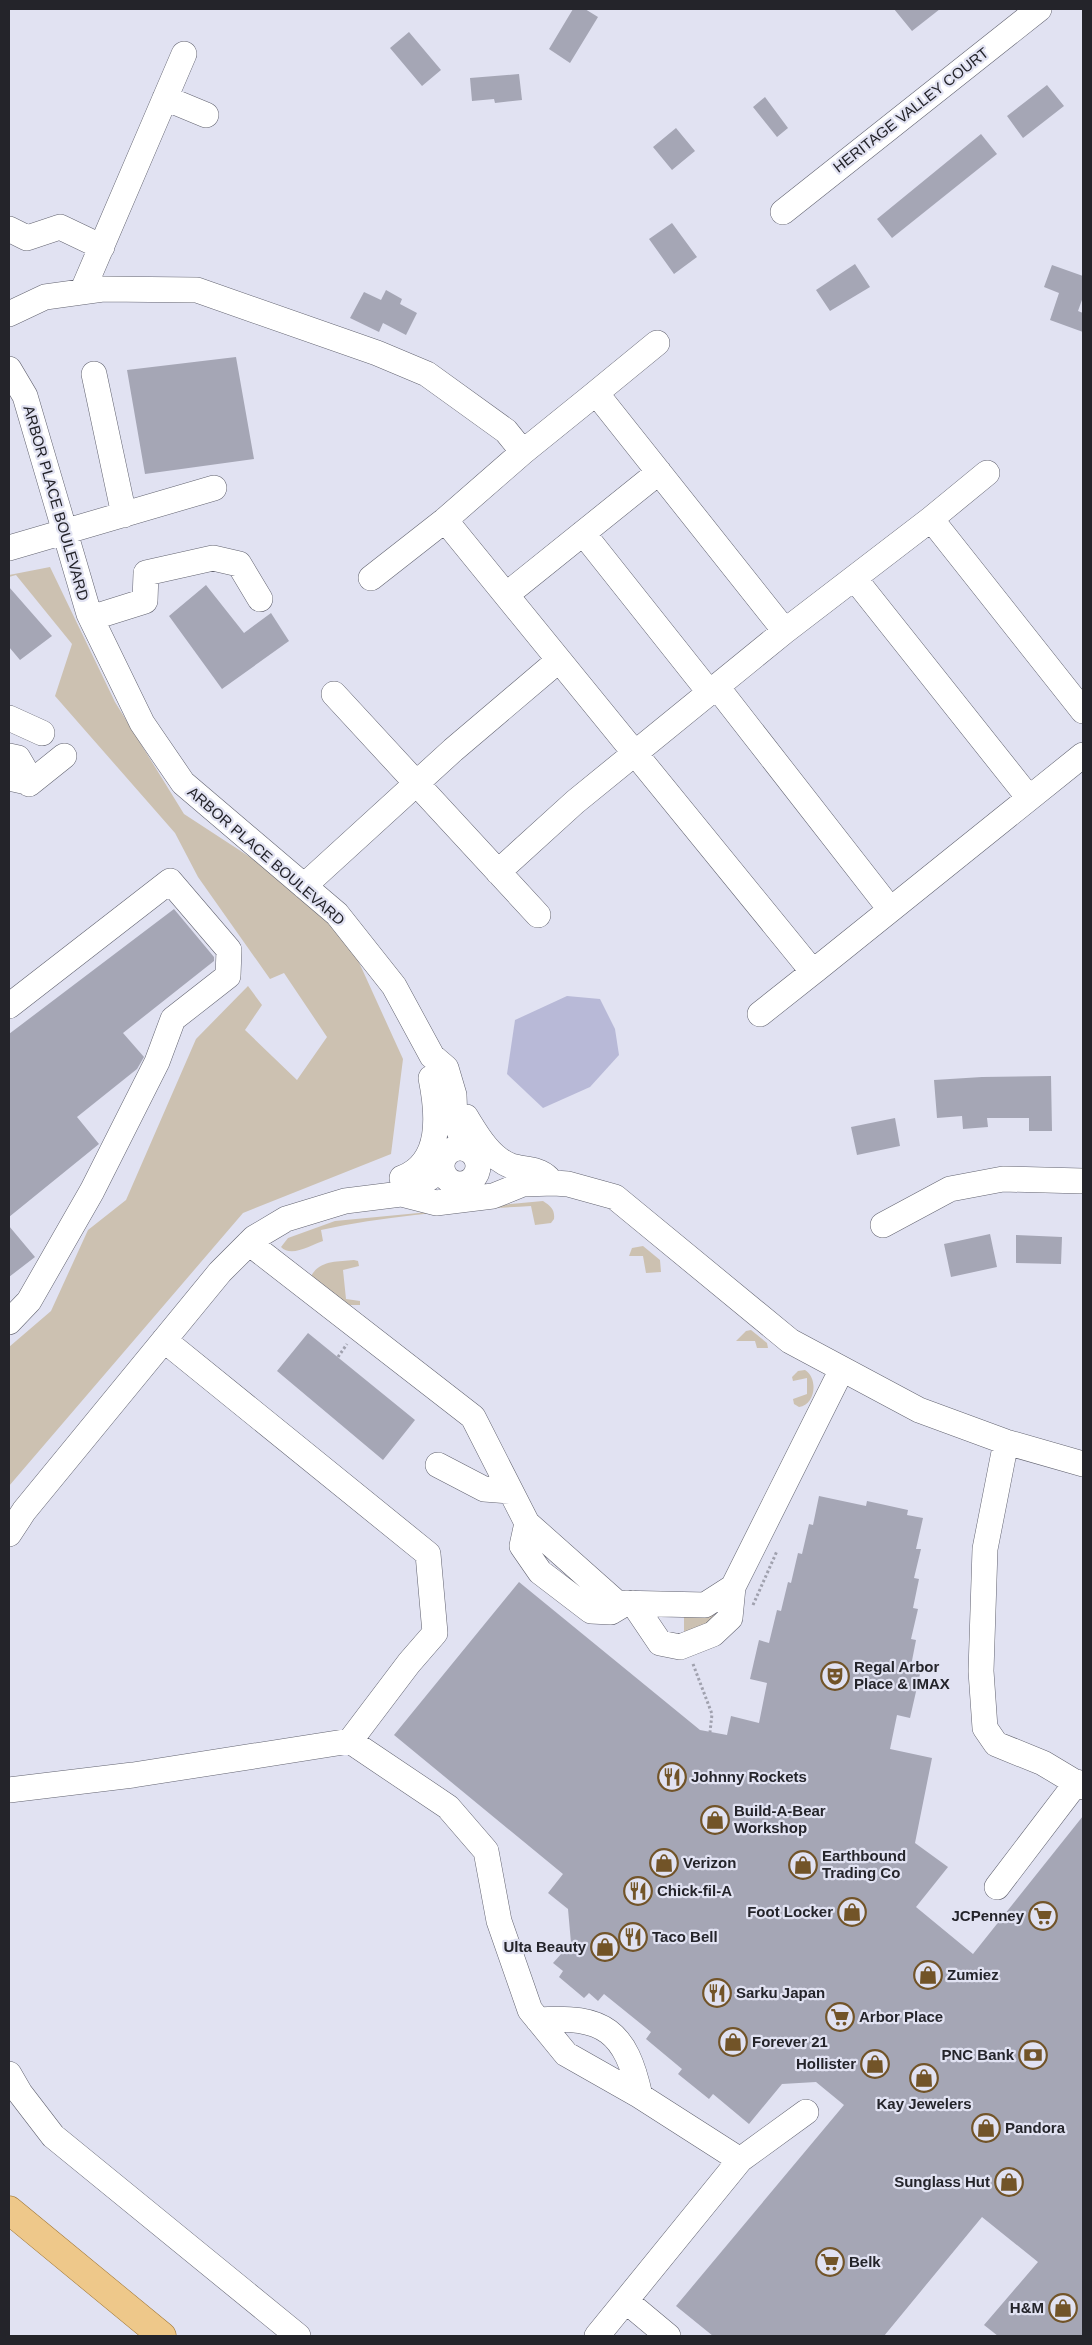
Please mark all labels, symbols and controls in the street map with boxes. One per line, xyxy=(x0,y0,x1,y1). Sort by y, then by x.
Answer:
street label: HERITAGE VALLEY COURT xyxy=(830,44,992,175)
street label: ARBOR PLACE BOULEVARD xyxy=(20,403,93,603)
street label: ARBOR PLACE BOULEVARD xyxy=(184,783,348,929)
place label: Regal Arbor Place & IMAX xyxy=(854,1658,950,1692)
theatre icon: Regal Arbor Place & IMAX xyxy=(820,1661,850,1691)
restaurant icon: Johnny Rockets xyxy=(657,1762,687,1792)
place label: Johnny Rockets xyxy=(691,1768,807,1785)
place label: Build-A-Bear Workshop xyxy=(734,1802,826,1836)
shop icon: Build-A-Bear Workshop xyxy=(700,1805,730,1835)
place label: Earthbound Trading Co xyxy=(822,1847,906,1881)
shop icon: Verizon xyxy=(649,1848,679,1878)
shop icon: Earthbound Trading Co xyxy=(788,1850,818,1880)
place label: Verizon xyxy=(683,1854,736,1871)
restaurant icon: Chick-fil-A xyxy=(623,1876,653,1906)
place label: Chick-fil-A xyxy=(657,1882,732,1899)
shop icon: Foot Locker xyxy=(837,1897,867,1927)
supermarket icon: JCPenney xyxy=(1028,1901,1058,1931)
place label: Foot Locker xyxy=(747,1903,833,1920)
place label: JCPenney xyxy=(951,1907,1025,1924)
restaurant icon: Taco Bell xyxy=(618,1922,648,1952)
place label: Taco Bell xyxy=(652,1928,718,1945)
shop icon: Ulta Beauty xyxy=(590,1932,620,1962)
place label: Ulta Beauty xyxy=(503,1938,587,1955)
shop icon: Zumiez xyxy=(913,1960,943,1990)
place label: Zumiez xyxy=(947,1966,999,1983)
restaurant icon: Sarku Japan xyxy=(702,1978,732,2008)
place label: Sarku Japan xyxy=(736,1984,825,2001)
supermarket icon: Arbor Place xyxy=(825,2002,855,2032)
place label: Arbor Place xyxy=(859,2008,943,2025)
shop icon: Forever 21 xyxy=(718,2027,748,2057)
place label: Forever 21 xyxy=(752,2033,828,2050)
bank icon: PNC Bank xyxy=(1018,2040,1048,2070)
place label: PNC Bank xyxy=(941,2046,1015,2063)
shop icon: Hollister xyxy=(860,2049,890,2079)
place label: Hollister xyxy=(796,2055,856,2072)
shop icon: Kay Jewelers xyxy=(909,2063,939,2093)
place label: Kay Jewelers xyxy=(876,2095,972,2112)
shop icon: Pandora xyxy=(971,2113,1001,2143)
place label: Pandora xyxy=(1005,2119,1066,2136)
shop icon: Sunglass Hut xyxy=(994,2167,1024,2197)
place label: Sunglass Hut xyxy=(894,2173,990,2190)
supermarket icon: Belk xyxy=(815,2247,845,2277)
place label: Belk xyxy=(849,2253,881,2270)
shop icon: H&M xyxy=(1048,2293,1078,2323)
place label: H&M xyxy=(1010,2299,1044,2316)

